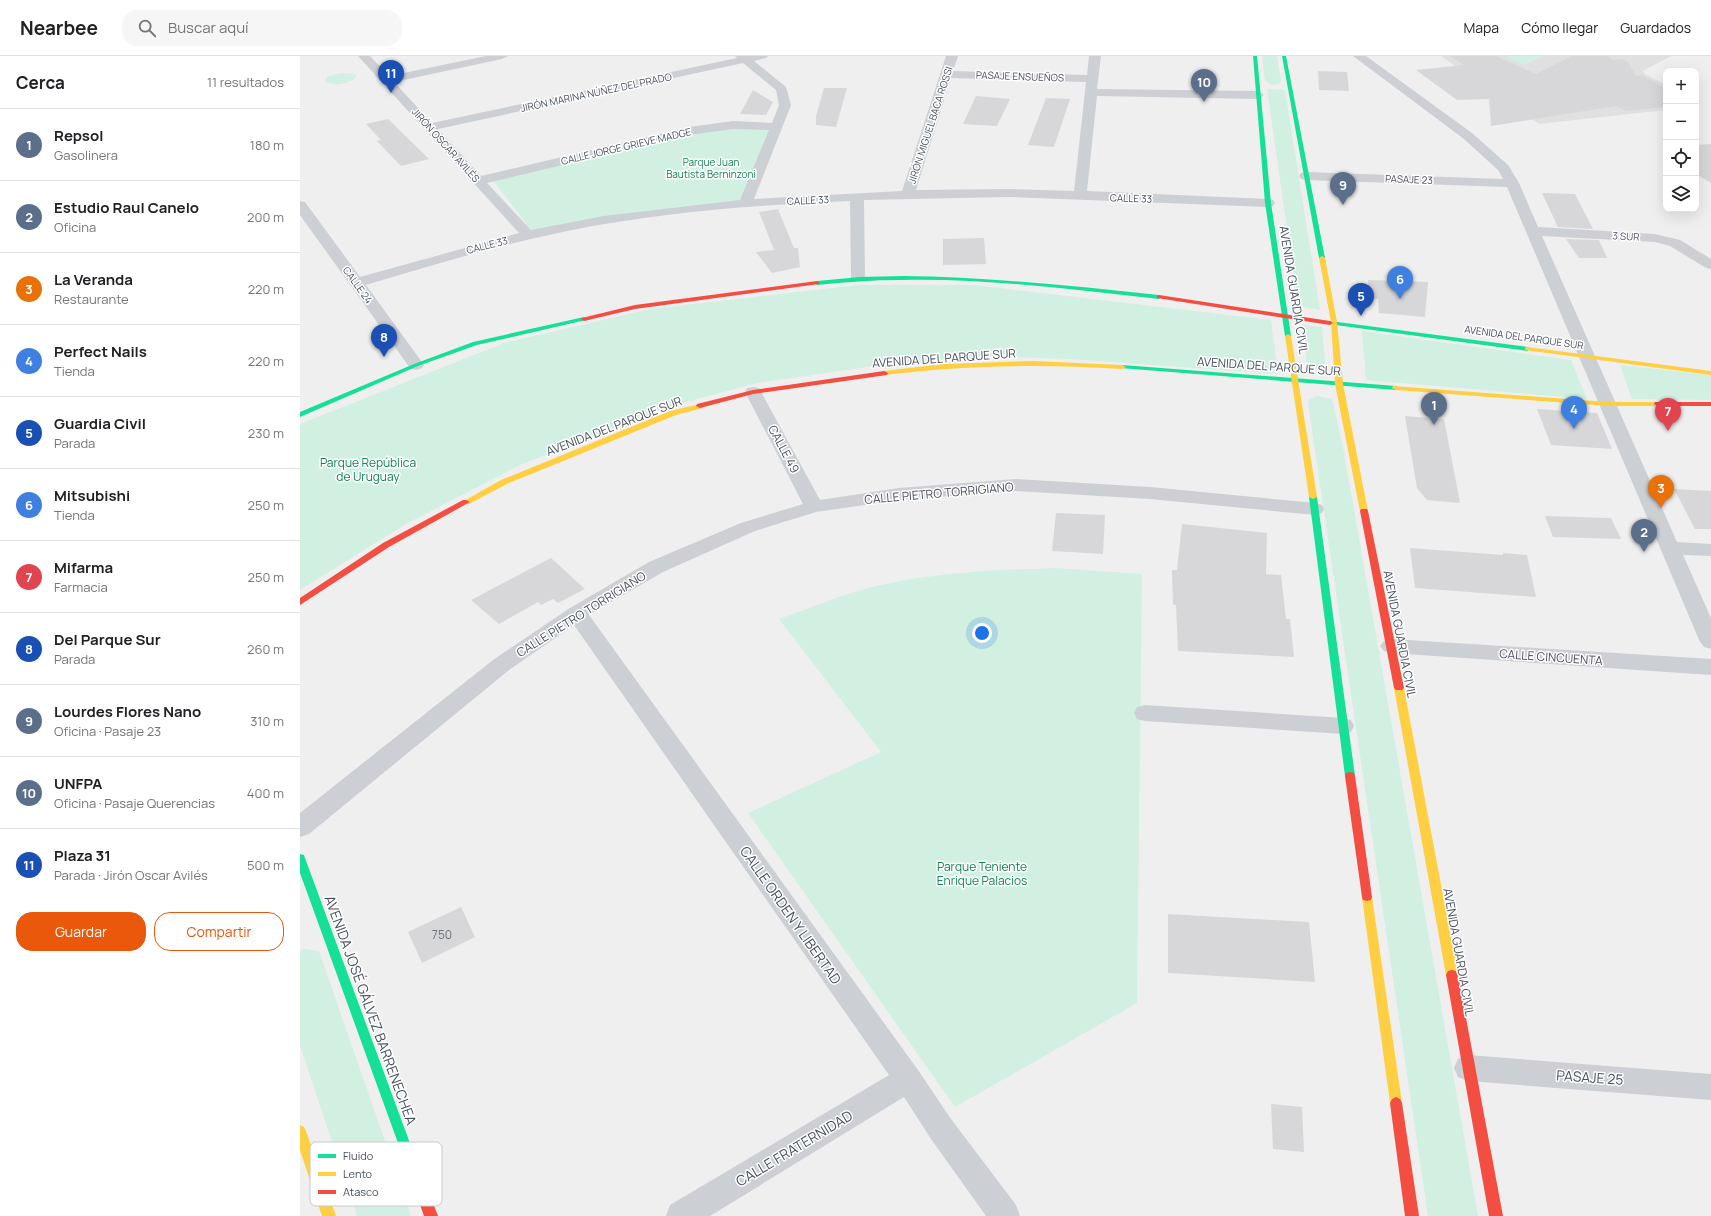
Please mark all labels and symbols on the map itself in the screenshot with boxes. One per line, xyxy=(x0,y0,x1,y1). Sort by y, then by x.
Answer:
pin: 11 xyxy=(378,60,404,93)
street label: JIRÓN MIGUEL BACA ROSSI xyxy=(904,65,956,185)
street label: PASAJE ENSUEÑOS xyxy=(976,67,1064,85)
street label: JIRÓN MARINA NÚÑEZ DEL PRADO xyxy=(519,69,673,115)
pin: 10 xyxy=(1191,69,1217,102)
street label: JIRÓN OSCAR AVILÉS xyxy=(409,105,483,185)
street label: CALLE JORGE GRIEVE MADGE xyxy=(559,124,693,168)
park label: Parque Juan Bautista Berninzoni xyxy=(666,155,756,181)
street label: PASAJE 23 xyxy=(1385,171,1433,187)
pin: 9 xyxy=(1330,172,1356,205)
street label: CALLE 33 xyxy=(1110,190,1152,206)
street label: CALLE 33 xyxy=(787,192,829,208)
street label: AVENIDA GUARDIA CIVIL xyxy=(1275,225,1313,355)
street label: 3 SUR xyxy=(1612,228,1640,244)
street label: CALLE 33 xyxy=(465,233,509,257)
street label: CALLE 24 xyxy=(340,264,376,306)
pin: 6 xyxy=(1387,266,1413,299)
pin: 5 xyxy=(1348,283,1374,316)
street label: AVENIDA DEL PARQUE SUR xyxy=(1464,322,1584,352)
pin: 8 xyxy=(371,324,397,357)
street label: AVENIDA DEL PARQUE SUR xyxy=(872,344,1017,372)
street label: AVENIDA DEL PARQUE SUR xyxy=(1197,352,1342,380)
street label: AVENIDA DEL PARQUE SUR xyxy=(544,392,685,460)
pin: 1 xyxy=(1421,392,1447,425)
pin: 4 xyxy=(1561,396,1587,429)
pin: 7 xyxy=(1655,398,1681,431)
street label: CALLE 49 xyxy=(764,422,804,476)
park label: Parque República de Uruguay xyxy=(320,454,416,485)
pin: 3 xyxy=(1648,475,1674,508)
street label: CALLE PIETRO TORRIGIANO xyxy=(864,478,1015,508)
pin: 2 xyxy=(1631,519,1657,552)
street label: CALLE PIETRO TORRIGIANO xyxy=(513,567,649,661)
street label: AVENIDA GUARDIA CIVIL xyxy=(1379,569,1421,699)
your location xyxy=(972,623,992,643)
street label: CALLE CINCUENTA xyxy=(1499,645,1604,669)
street label: CALLE ORDEN Y LIBERTAD xyxy=(736,842,846,988)
park label: Parque Teniente Enrique Palacios xyxy=(937,858,1027,889)
street label: AVENIDA GUARDIA CIVIL xyxy=(1439,887,1479,1017)
street label: AVENIDA JOSÉ GÁLVEZ BARRENECHEA xyxy=(321,893,422,1128)
house number: 750 xyxy=(432,926,452,943)
street label: PASAJE 25 xyxy=(1556,1065,1624,1089)
street label: CALLE FRATERNIDAD xyxy=(732,1106,856,1190)
legend xyxy=(310,1142,442,1206)
text: Fluido xyxy=(343,1148,374,1163)
text: Lento xyxy=(343,1166,373,1181)
text: Atasco xyxy=(343,1184,379,1199)

